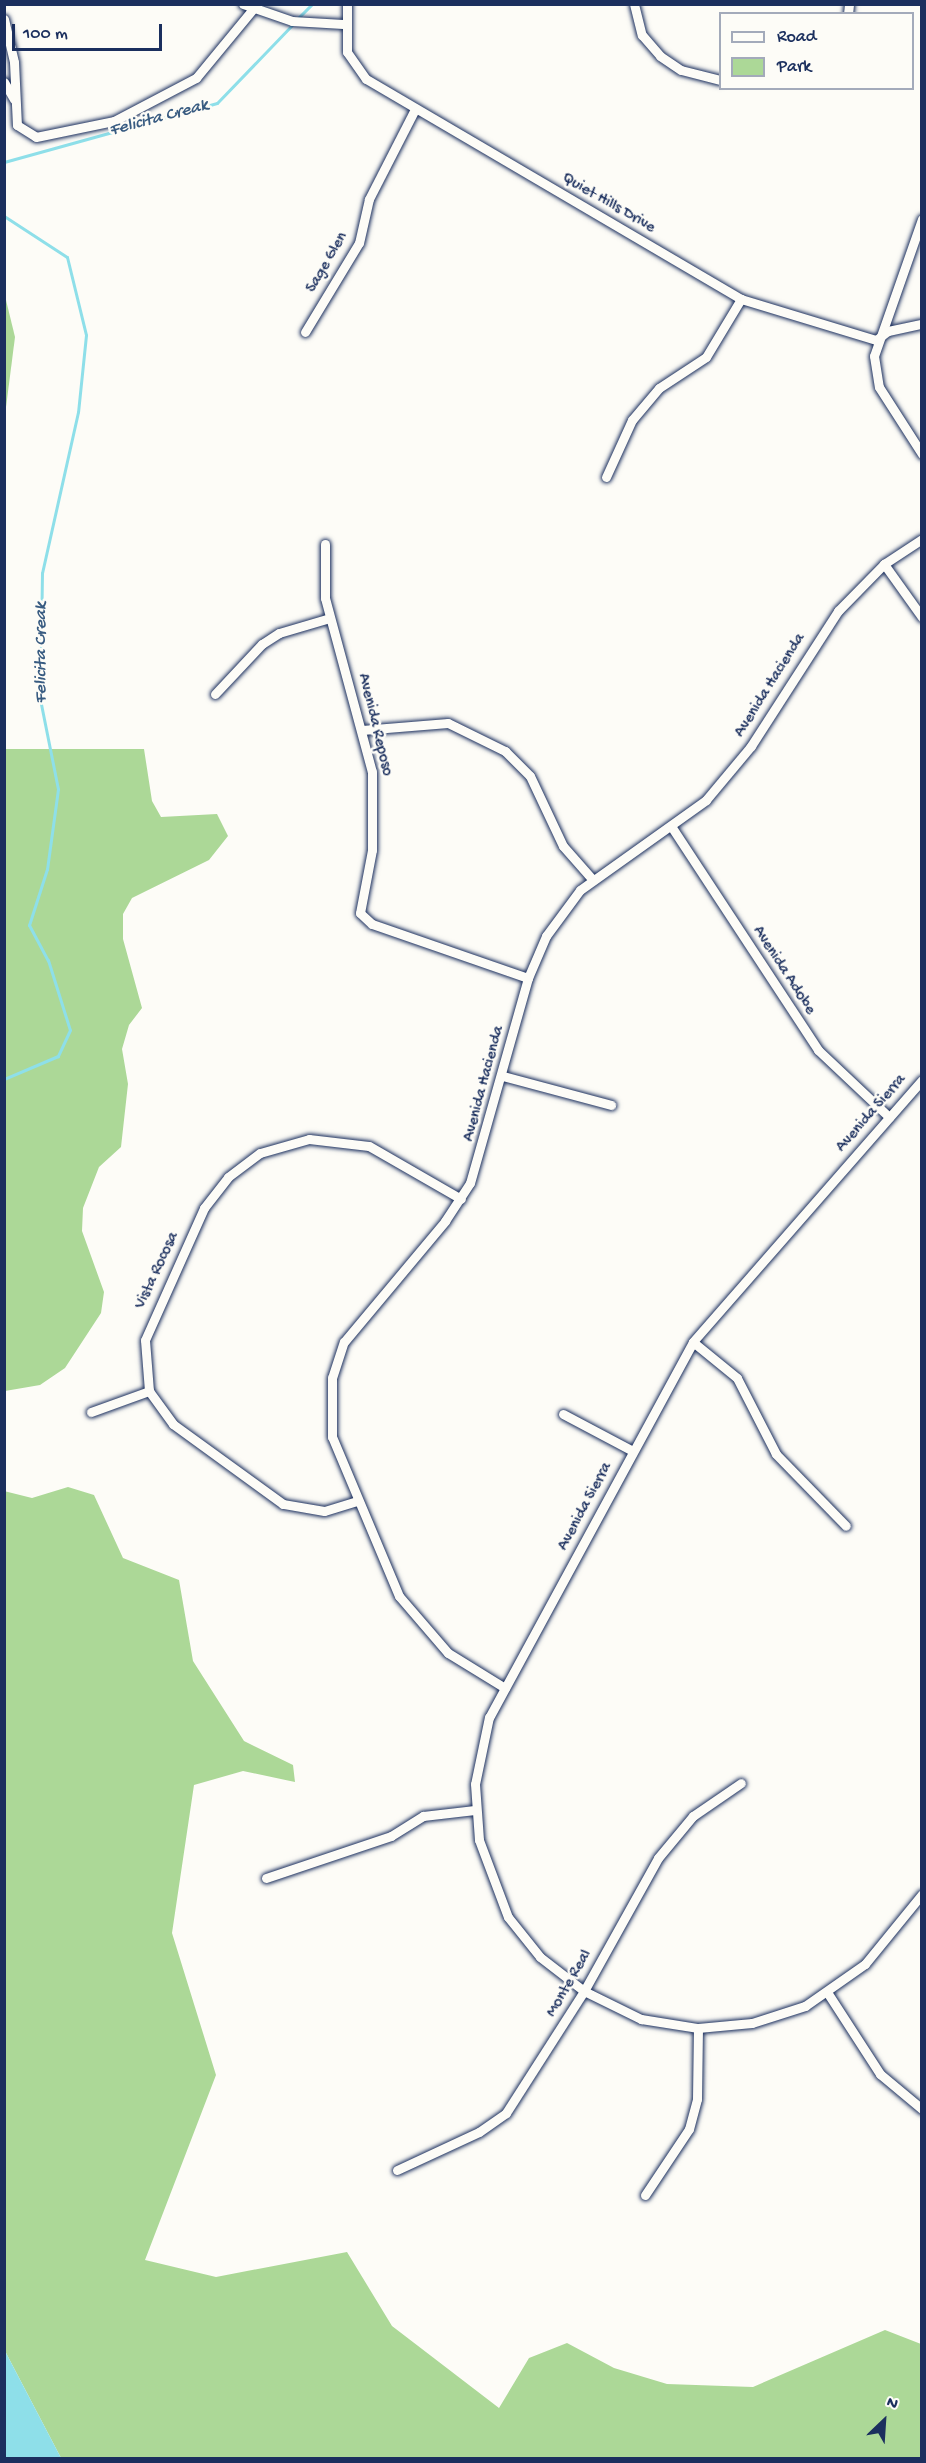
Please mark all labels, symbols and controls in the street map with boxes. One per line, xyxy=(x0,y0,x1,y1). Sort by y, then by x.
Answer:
scale bar xyxy=(15,12,165,50)
legend xyxy=(719,12,914,90)
text: 100 m xyxy=(23,24,68,45)
text: Road xyxy=(777,27,816,48)
text: Park xyxy=(777,57,811,78)
water label: Felicita Creak xyxy=(107,95,211,143)
street label: Quiet Hills Drive xyxy=(558,170,658,238)
street label: Sage Glen xyxy=(303,229,353,297)
water label: Felicita Creak xyxy=(31,602,53,704)
street label: Avenida Hacienda xyxy=(731,630,811,742)
street label: Avenida Reposo xyxy=(352,672,396,778)
street label: Avenida Adobe xyxy=(747,923,819,1019)
street label: Avenida Hacienda xyxy=(460,1024,510,1144)
street label: Avenida Sierra xyxy=(833,1071,911,1157)
street label: Vista Rocosa xyxy=(132,1229,184,1313)
street label: Avenida Sierra xyxy=(555,1460,617,1554)
street label: Monte Real xyxy=(543,1947,597,2021)
north arrow xyxy=(854,2391,914,2451)
text: N xyxy=(883,2393,901,2415)

